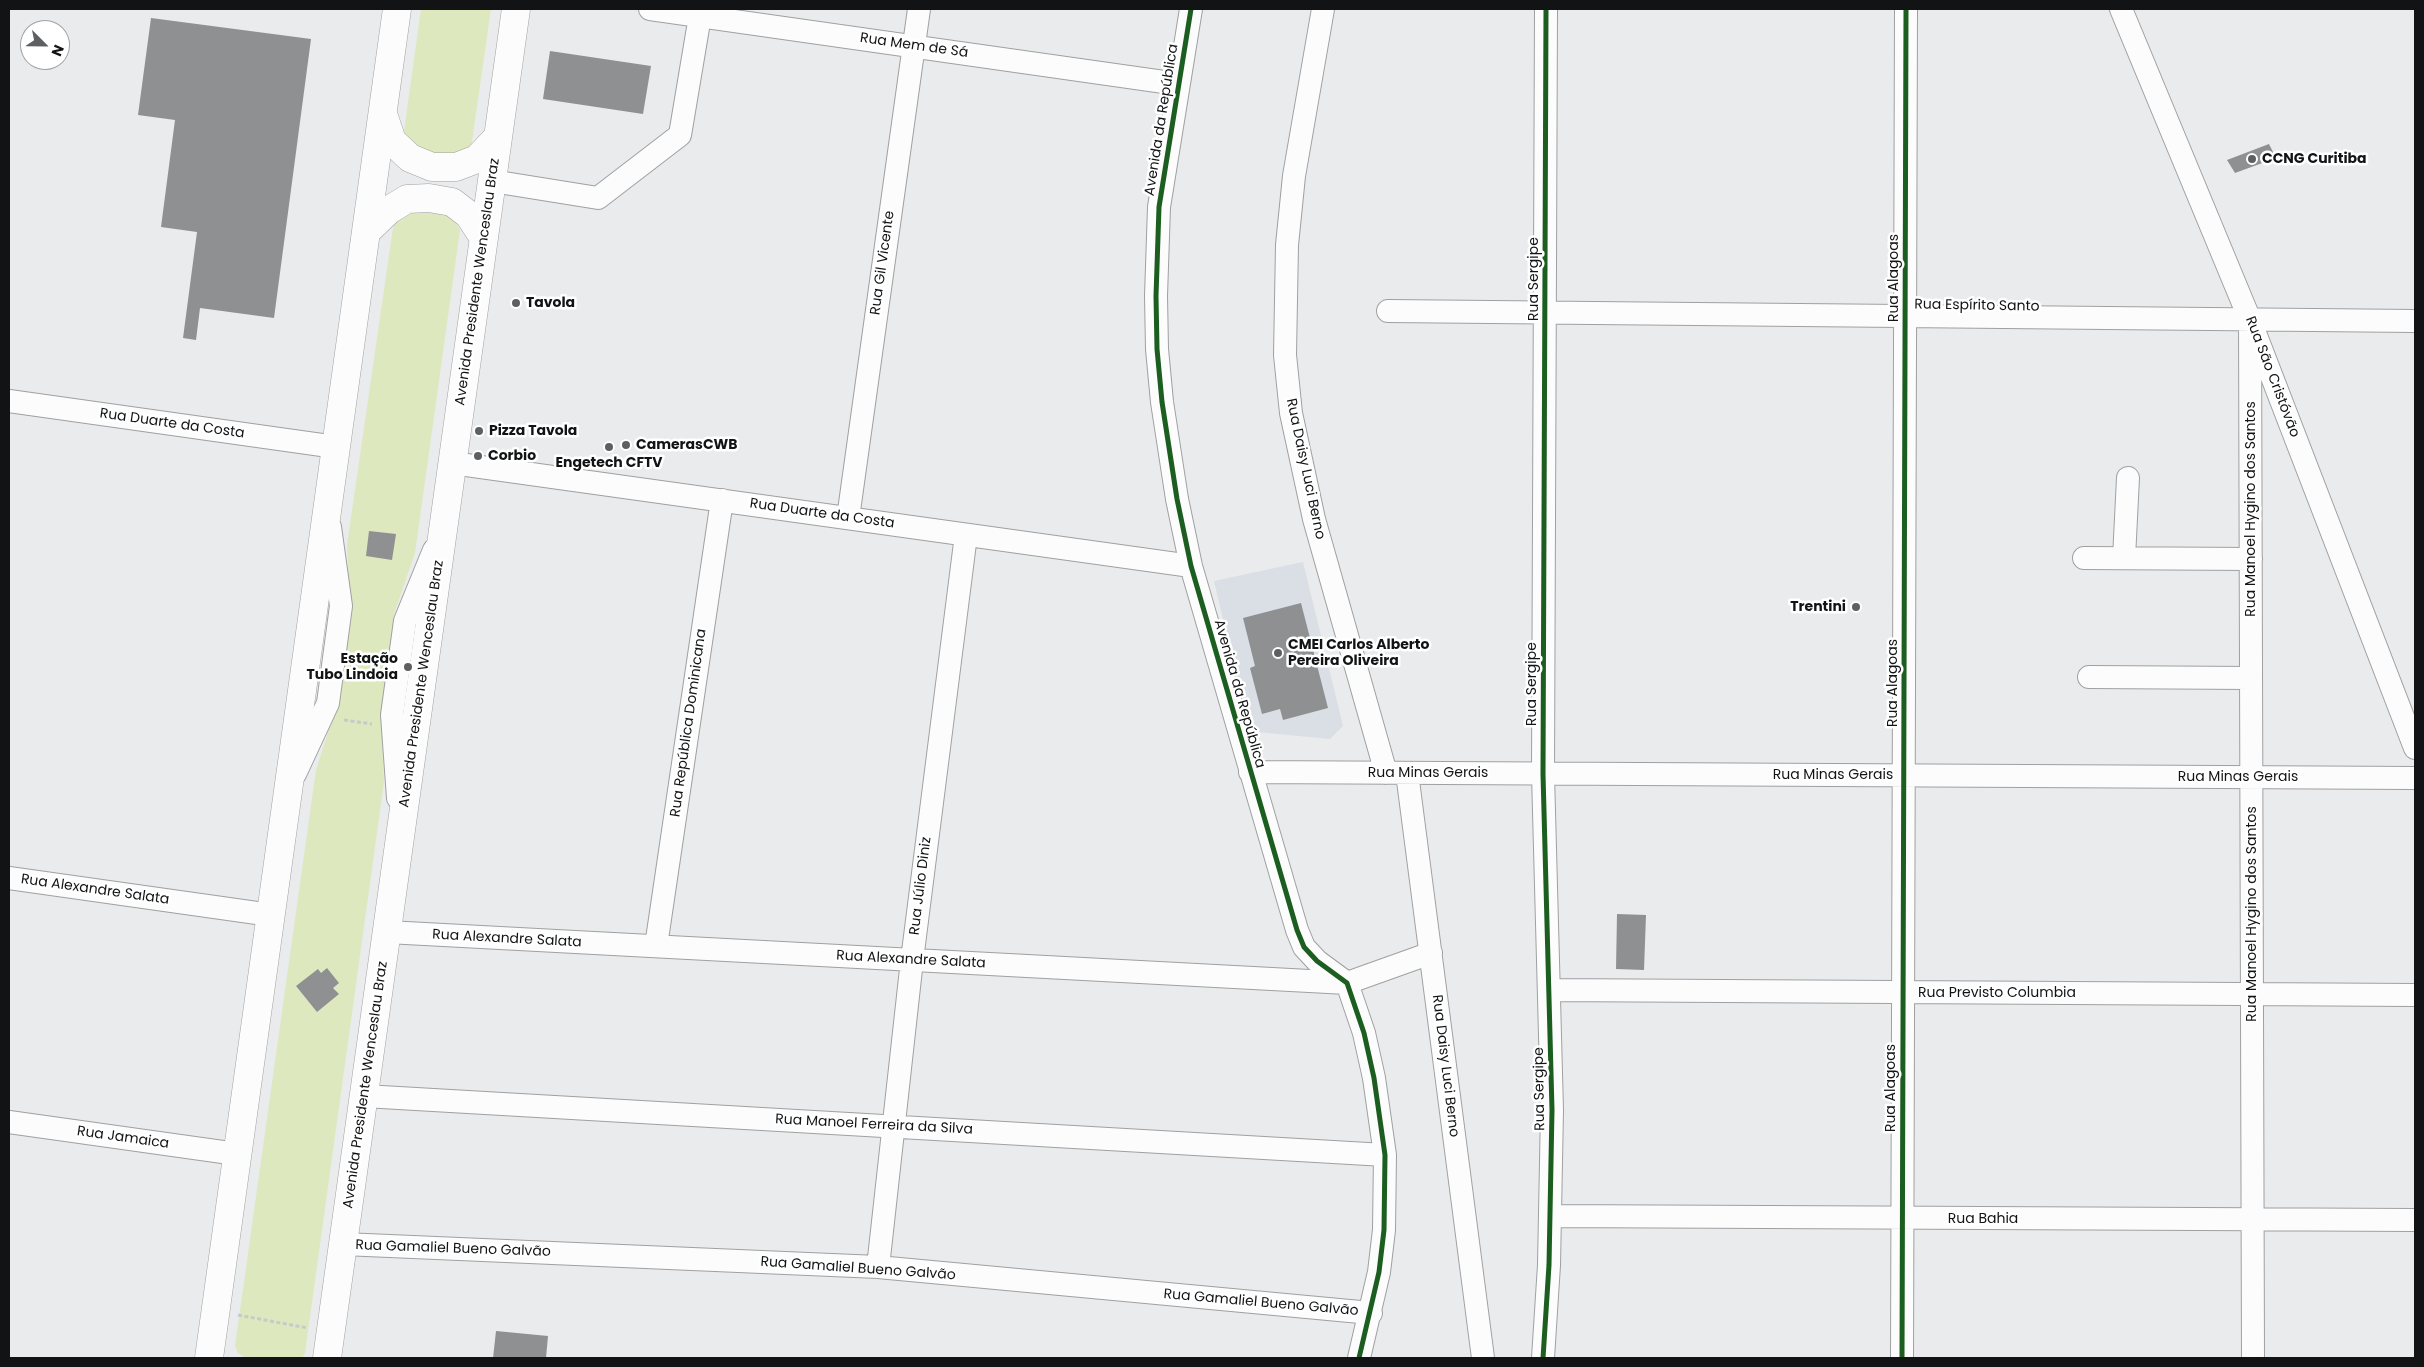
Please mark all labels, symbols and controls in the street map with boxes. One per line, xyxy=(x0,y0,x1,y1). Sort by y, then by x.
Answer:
north arrow xyxy=(20,20,70,70)
street label: Rua Mem de Sá xyxy=(859,30,969,62)
text: N xyxy=(47,42,69,59)
street label: Avenida da República xyxy=(1142,43,1182,197)
place label: CCNG Curitiba xyxy=(2262,151,2367,167)
marker: CCNG Curitiba xyxy=(2246,153,2258,165)
street label: Avenida Presidente Wenceslau Braz xyxy=(452,157,504,407)
street label: Rua Gil Vicente xyxy=(867,210,899,316)
street label: Rua Alagoas xyxy=(1886,234,1902,322)
street label: Rua Sergipe xyxy=(1526,237,1542,321)
place label: Tavola xyxy=(526,295,575,311)
marker: Tavola xyxy=(510,297,522,309)
street label: Rua Espírito Santo xyxy=(1914,297,2040,315)
street label: Rua São Cristóvão xyxy=(2241,314,2303,440)
street label: Rua Daisy Luci Berno xyxy=(1282,397,1328,541)
street label: Rua Manoel Hygino dos Santos xyxy=(2243,401,2259,617)
street label: Rua Duarte da Costa xyxy=(99,406,245,442)
place label: Pizza Tavola xyxy=(489,423,577,439)
marker: Pizza Tavola xyxy=(473,425,485,437)
place label: CamerasCWB xyxy=(636,437,738,453)
marker: CamerasCWB xyxy=(620,439,632,451)
marker: Engetech CFTV xyxy=(603,441,615,453)
place label: Corbio xyxy=(488,448,536,464)
marker: Corbio xyxy=(472,450,484,462)
place label: Engetech CFTV xyxy=(555,455,663,471)
street label: Rua Duarte da Costa xyxy=(749,496,895,532)
street label: Avenida Presidente Wenceslau Braz xyxy=(396,559,448,809)
place label: Trentini xyxy=(1790,599,1846,615)
marker: Trentini xyxy=(1850,601,1862,613)
street label: Avenida da República xyxy=(1210,618,1268,770)
street label: Rua República Dominicana xyxy=(667,628,711,818)
place label: CMEI Carlos Alberto Pereira Oliveira xyxy=(1288,637,1429,670)
street label: Rua Alagoas xyxy=(1885,639,1901,727)
street label: Rua Sergipe xyxy=(1524,642,1540,726)
marker: CMEI Carlos Alberto Pereira Oliveira xyxy=(1272,647,1284,659)
place label: Estação Tubo Lindoia xyxy=(307,651,398,684)
marker: Estação Tubo Lindoia xyxy=(402,661,414,673)
street label: Rua Minas Gerais xyxy=(1368,765,1488,781)
street label: Rua Minas Gerais xyxy=(1773,767,1893,783)
street label: Rua Minas Gerais xyxy=(2178,769,2298,785)
street label: Rua Manoel Hygino dos Santos xyxy=(2244,806,2260,1022)
street label: Rua Júlio Diniz xyxy=(907,836,935,936)
street label: Rua Alexandre Salata xyxy=(20,871,170,909)
street label: Rua Alexandre Salata xyxy=(432,927,582,951)
street label: Rua Alexandre Salata xyxy=(836,948,986,972)
street label: Avenida Presidente Wenceslau Braz xyxy=(340,960,392,1210)
street label: Rua Previsto Columbia xyxy=(1918,985,2076,1001)
street label: Rua Daisy Luci Berno xyxy=(1428,994,1462,1138)
street label: Rua Alagoas xyxy=(1883,1044,1899,1132)
street label: Rua Sergipe xyxy=(1531,1047,1549,1131)
street label: Rua Manoel Ferreira da Silva xyxy=(775,1111,973,1139)
street label: Rua Jamaica xyxy=(76,1123,170,1153)
street label: Rua Bahia xyxy=(1948,1211,2018,1227)
street label: Rua Gamaliel Bueno Galvão xyxy=(355,1237,551,1261)
street label: Rua Gamaliel Bueno Galvão xyxy=(760,1254,956,1284)
street label: Rua Gamaliel Bueno Galvão xyxy=(1163,1286,1359,1320)

